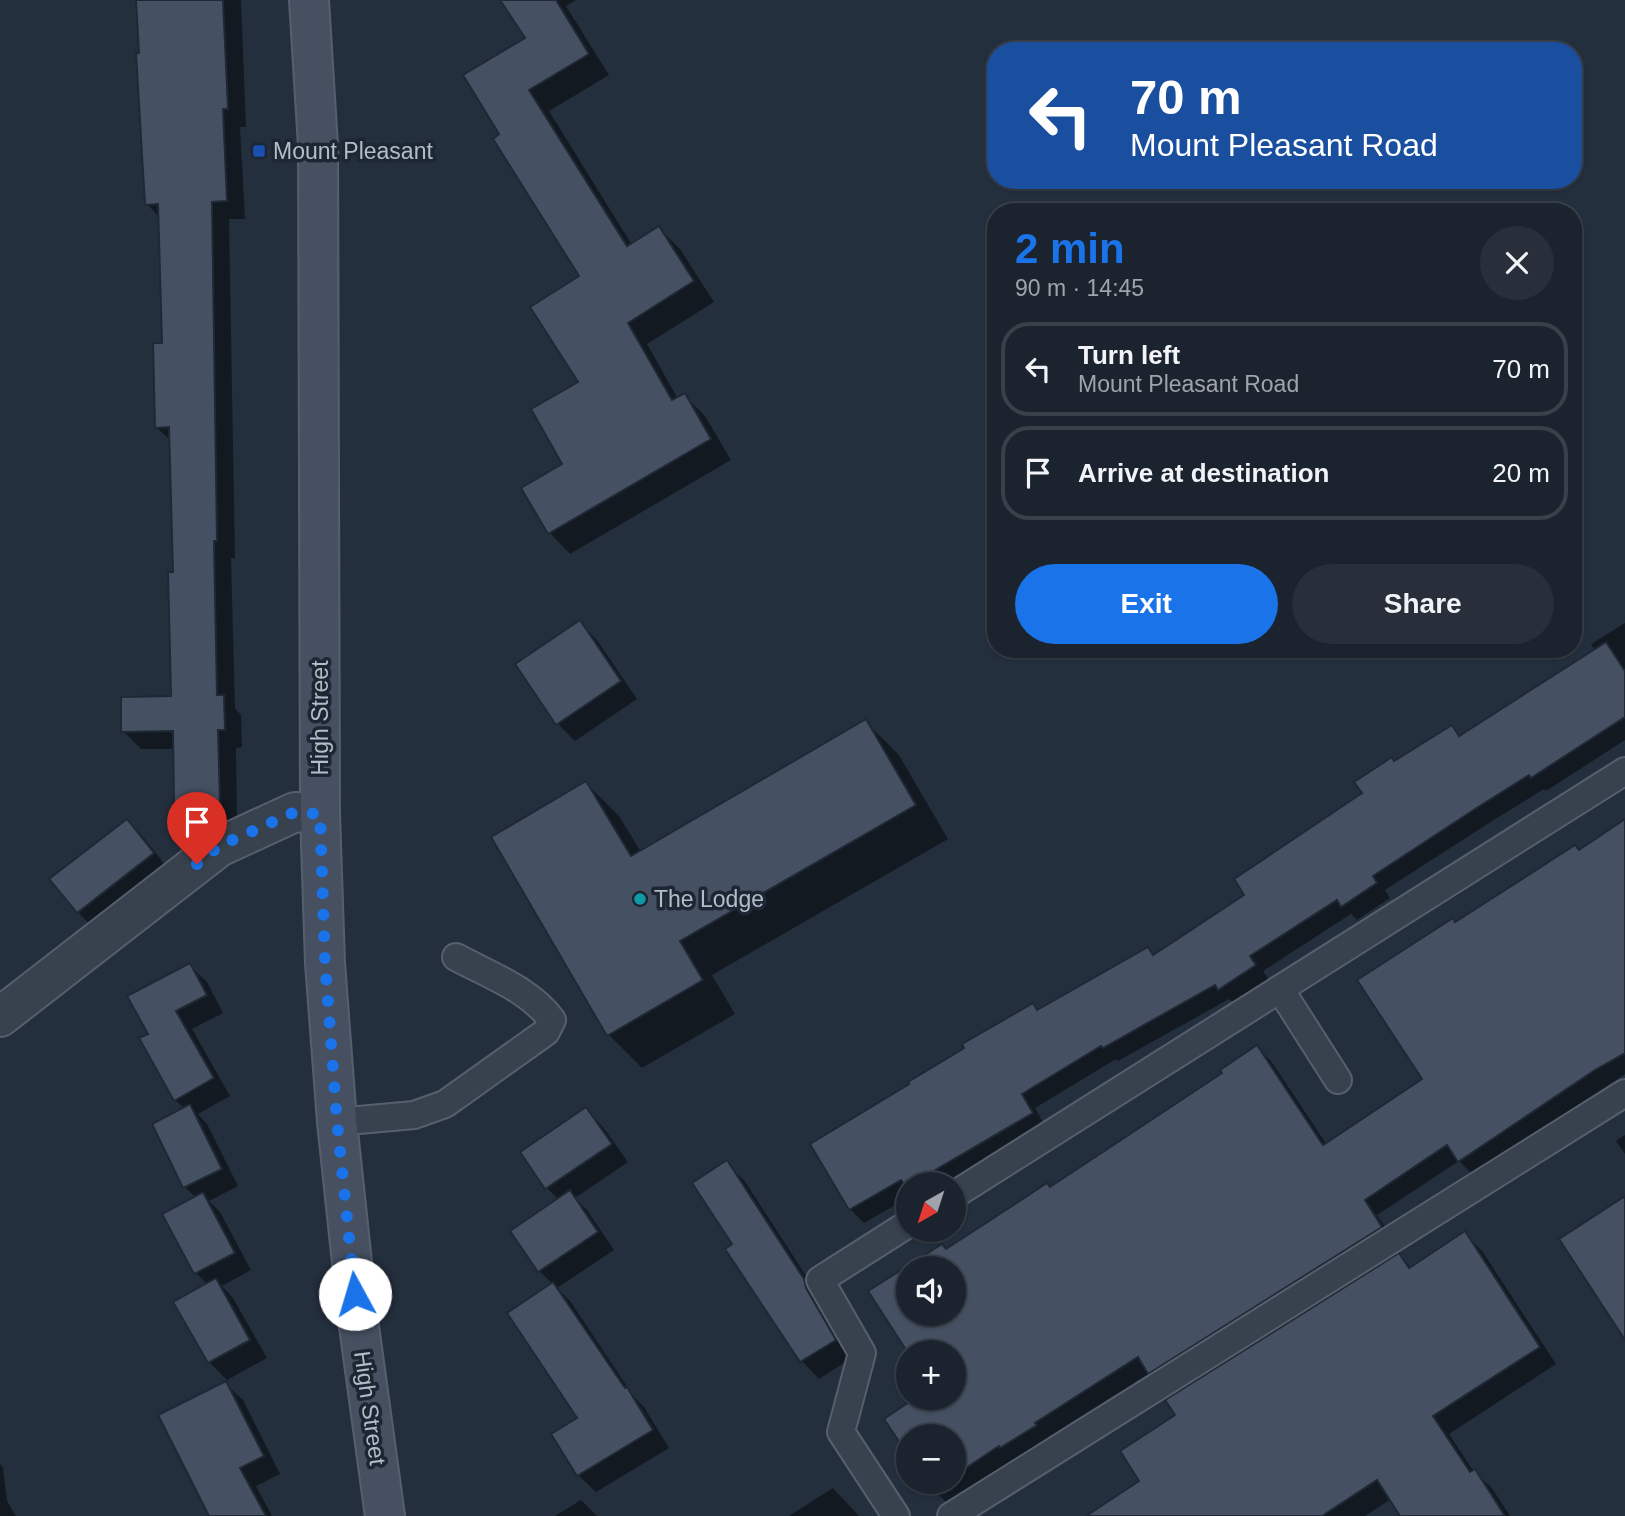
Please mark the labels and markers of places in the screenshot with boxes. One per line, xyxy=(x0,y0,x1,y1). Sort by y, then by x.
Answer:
place label: Mount Pleasant xyxy=(273,138,433,164)
marker: Mount Pleasant xyxy=(251,143,267,159)
pin xyxy=(167,792,227,864)
place label: The Lodge xyxy=(654,886,764,912)
marker: The Lodge xyxy=(632,891,648,907)

